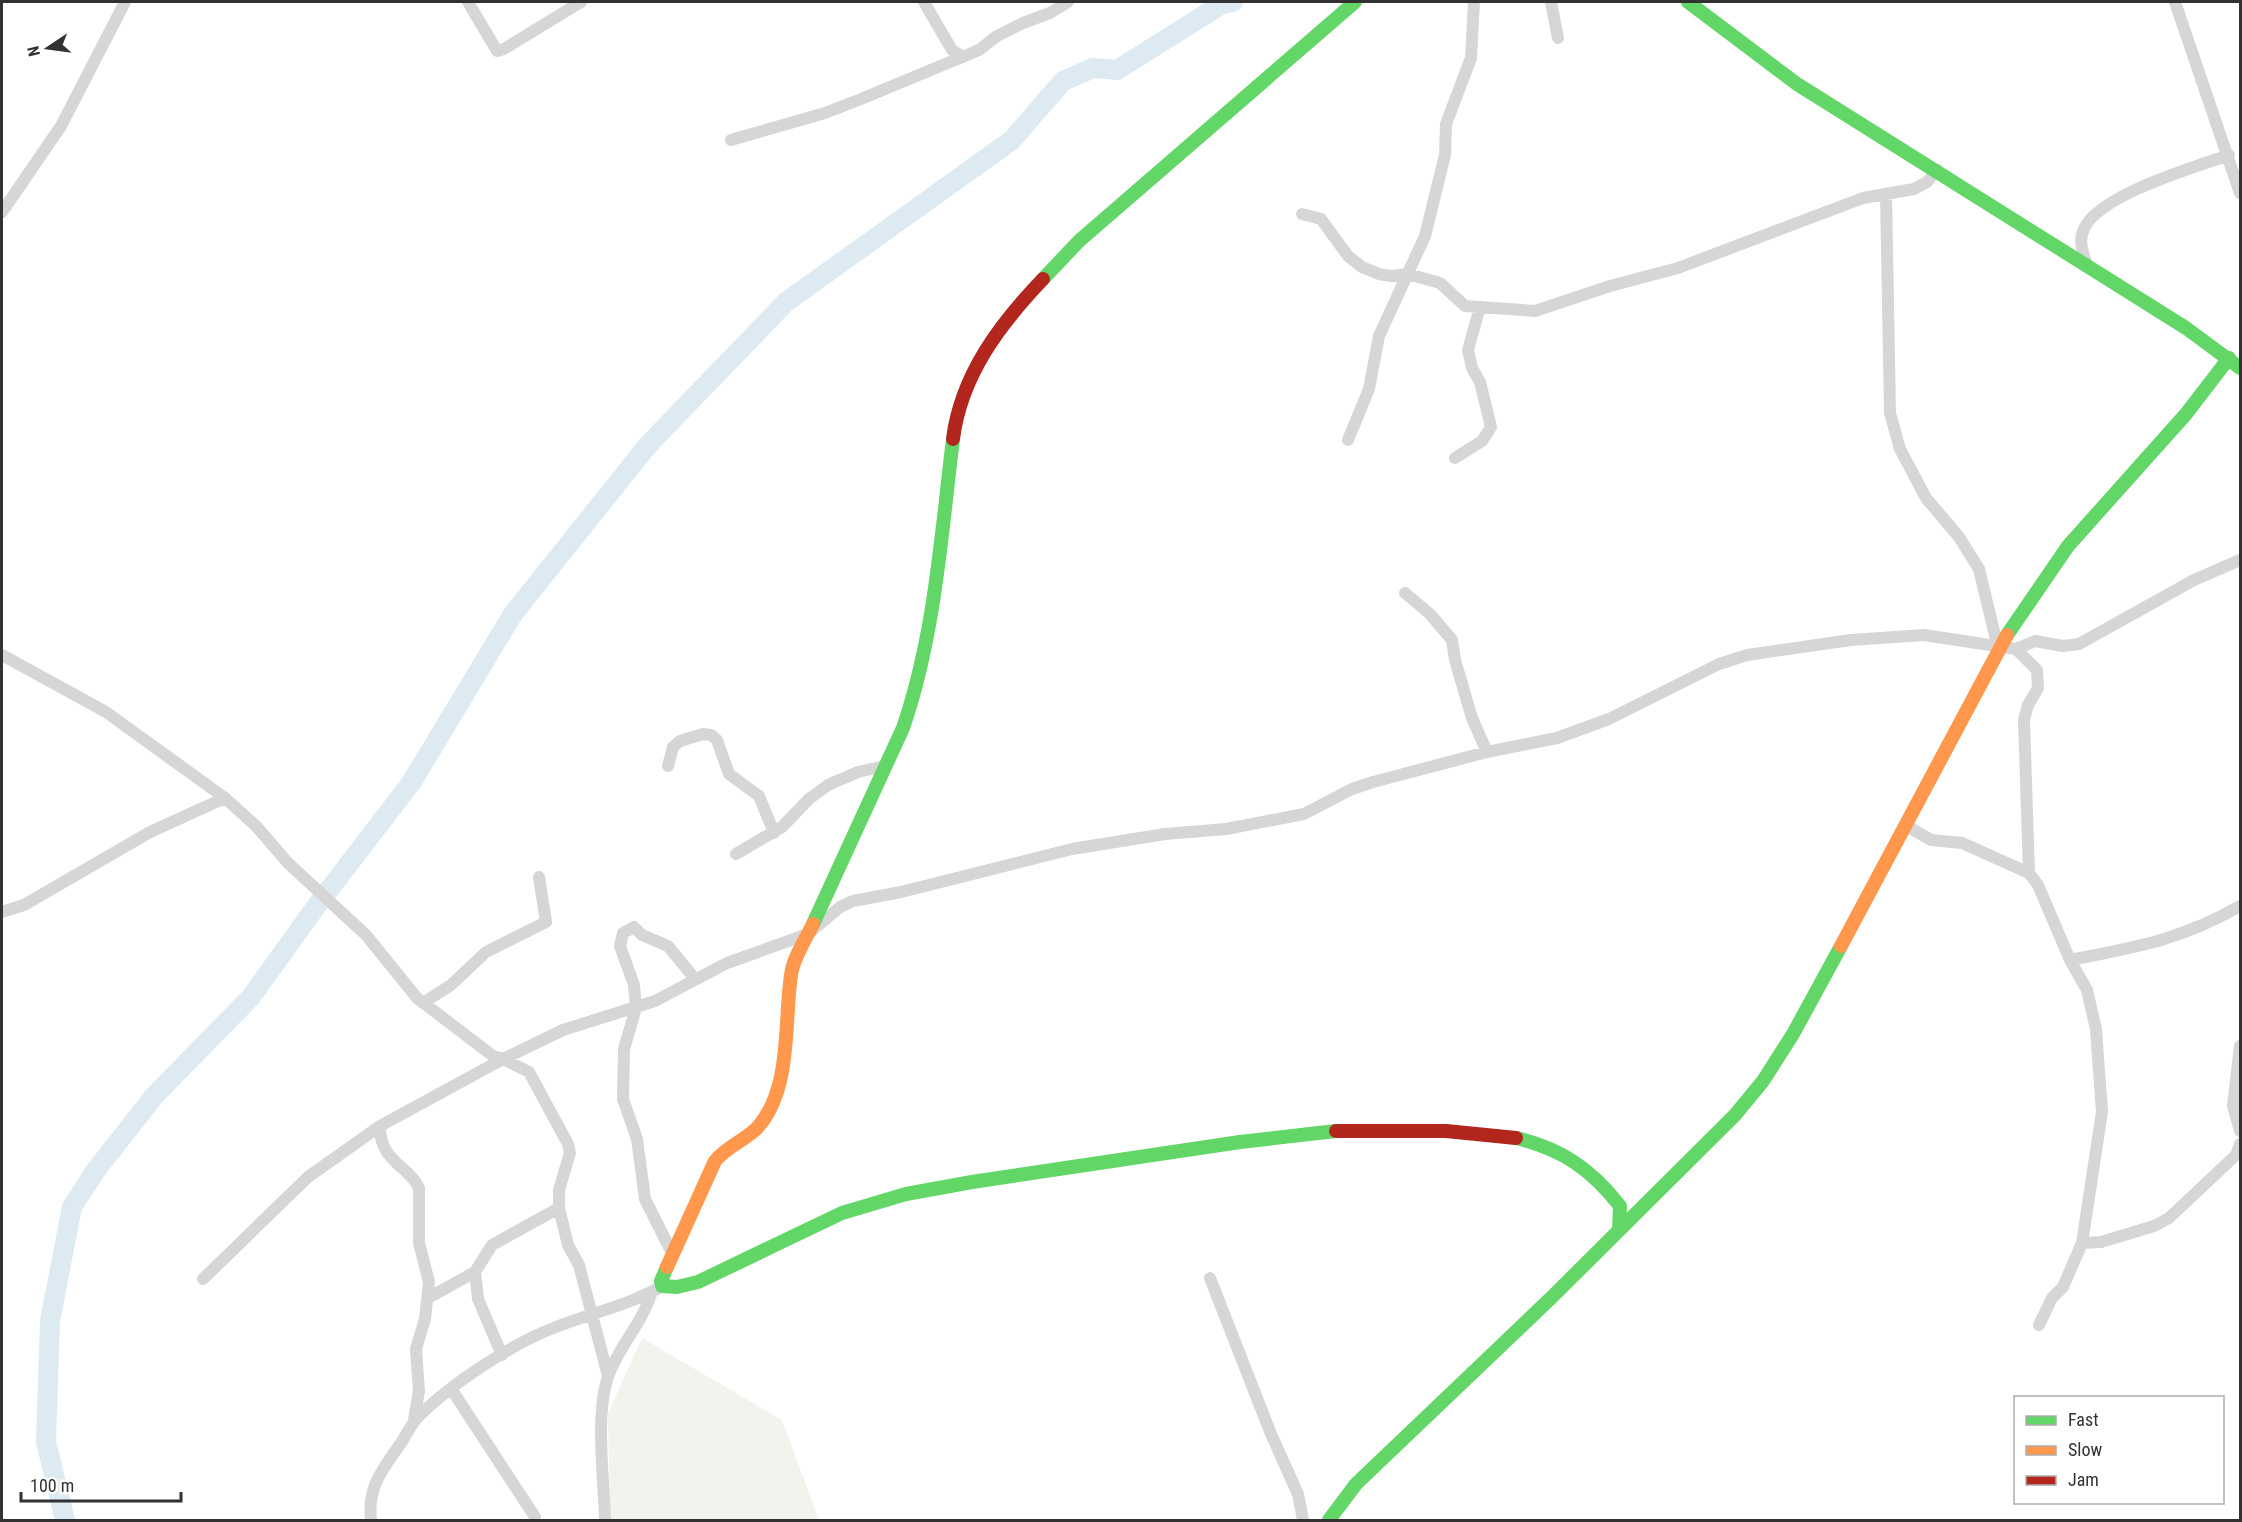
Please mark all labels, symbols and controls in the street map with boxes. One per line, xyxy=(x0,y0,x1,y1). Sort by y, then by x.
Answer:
north arrow xyxy=(18,18,78,78)
text: N xyxy=(24,44,44,58)
legend xyxy=(2014,1396,2224,1504)
text: Fast xyxy=(2068,1409,2099,1430)
text: Slow xyxy=(2068,1439,2103,1460)
scale bar xyxy=(21,1465,182,1503)
text: Jam xyxy=(2068,1469,2099,1490)
text: 100 m xyxy=(30,1475,74,1496)

